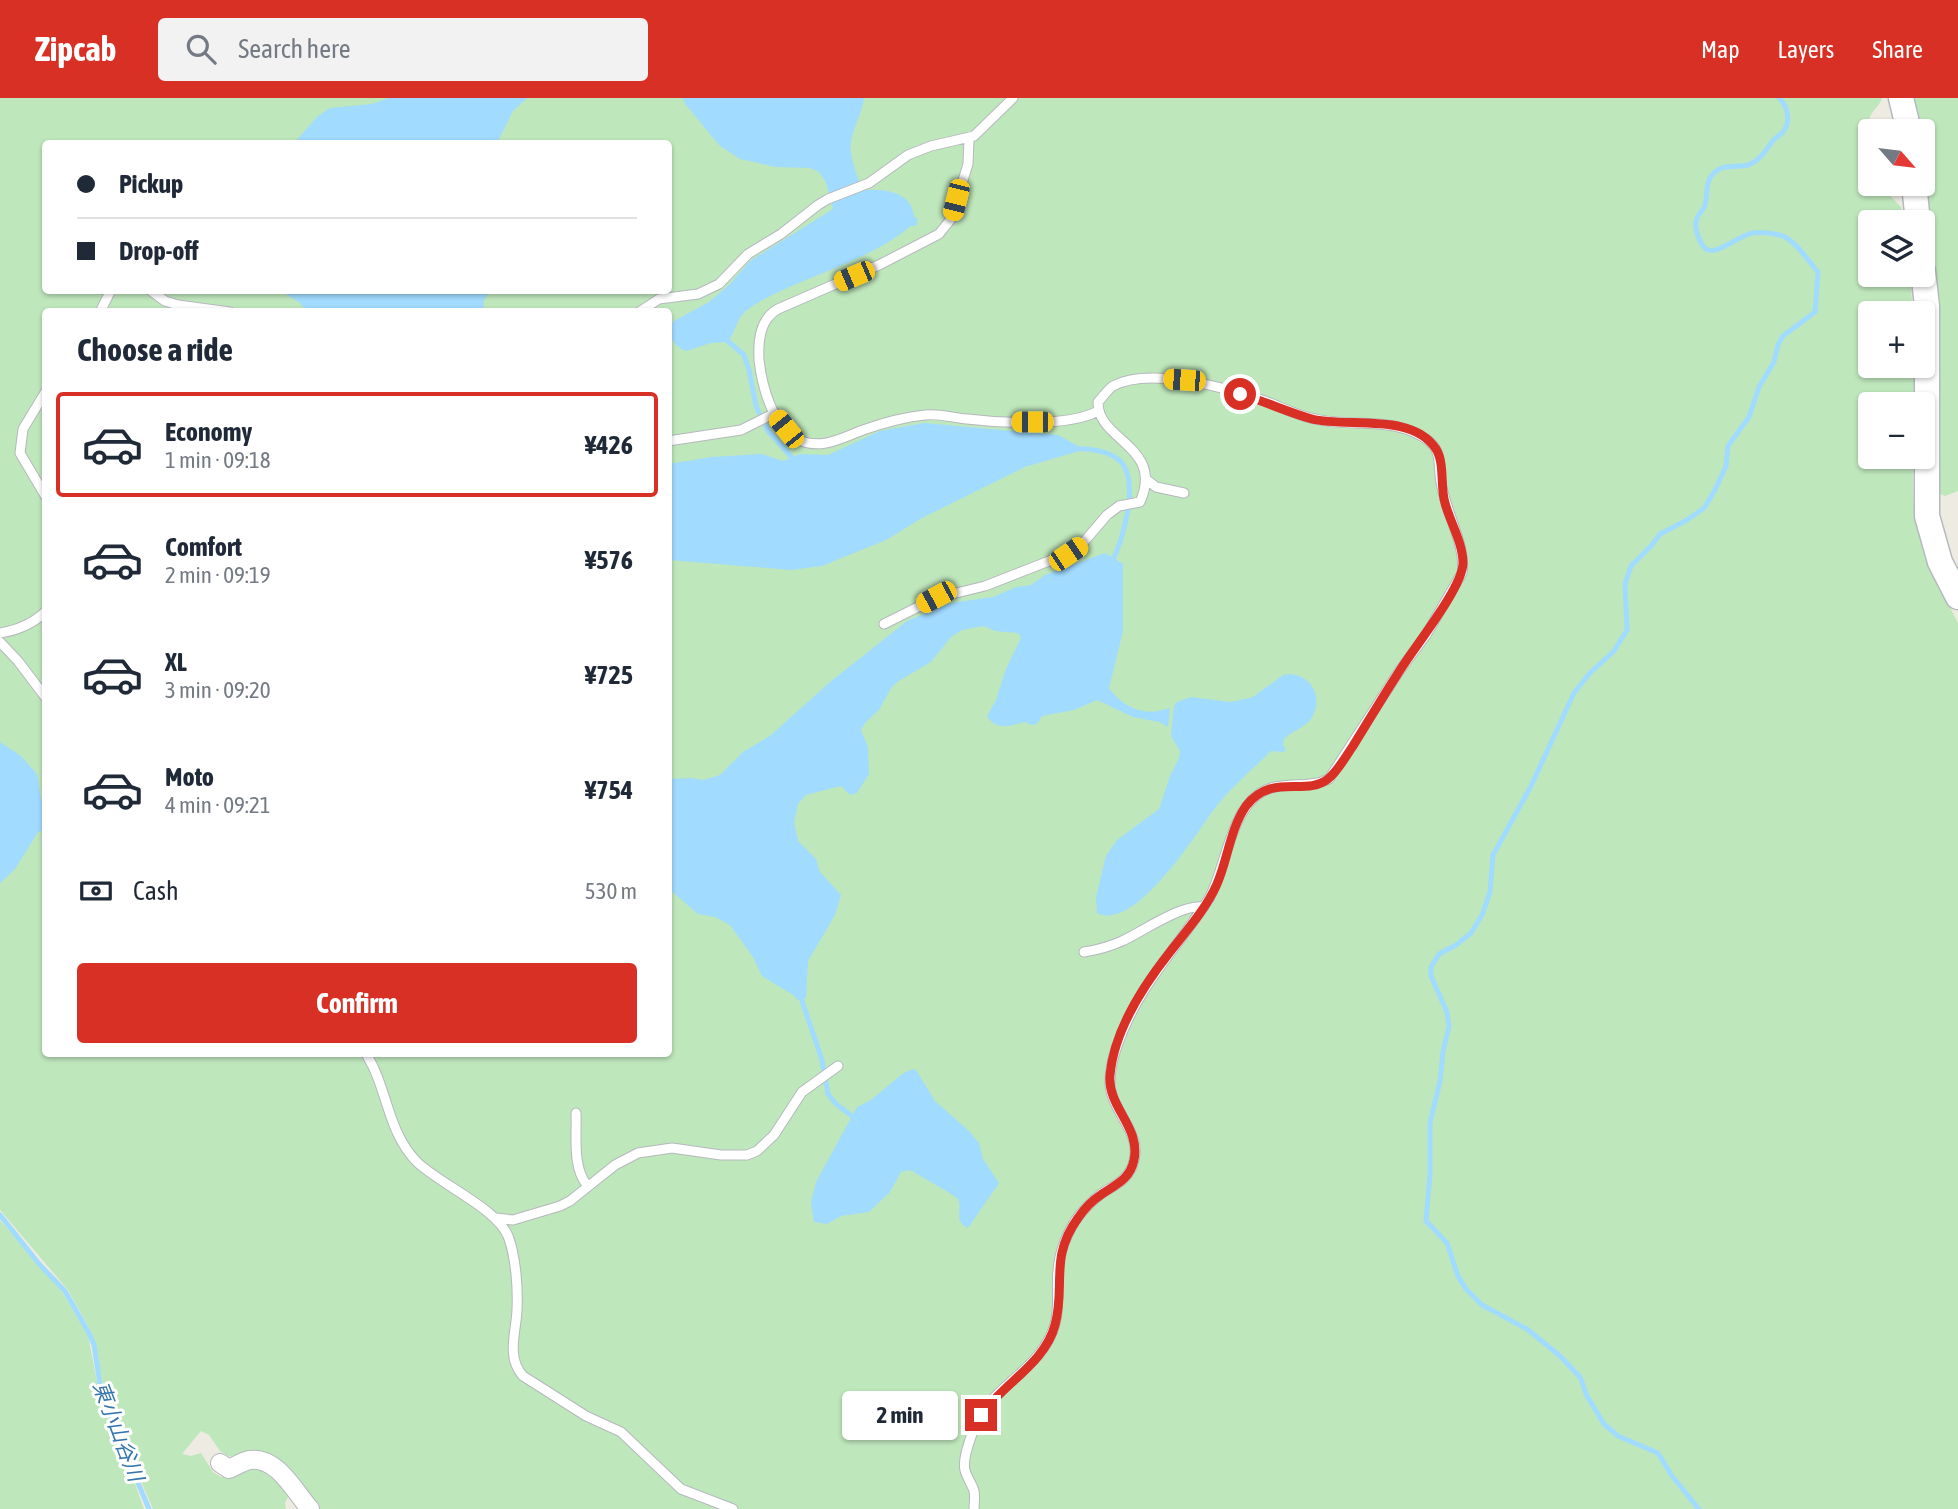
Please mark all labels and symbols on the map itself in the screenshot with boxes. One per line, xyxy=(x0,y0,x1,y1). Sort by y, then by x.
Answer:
north arrow xyxy=(1858,119,1936,196)
car xyxy=(941,177,972,223)
car xyxy=(831,258,878,294)
car xyxy=(1163,368,1206,392)
route start xyxy=(1224,378,1256,410)
car xyxy=(765,406,808,452)
car xyxy=(1012,412,1054,433)
car xyxy=(1045,534,1092,574)
car xyxy=(913,578,960,616)
water label: 東小山谷川 xyxy=(89,1378,150,1486)
callout: 2 min xyxy=(841,1390,956,1440)
route end xyxy=(965,1399,997,1431)

